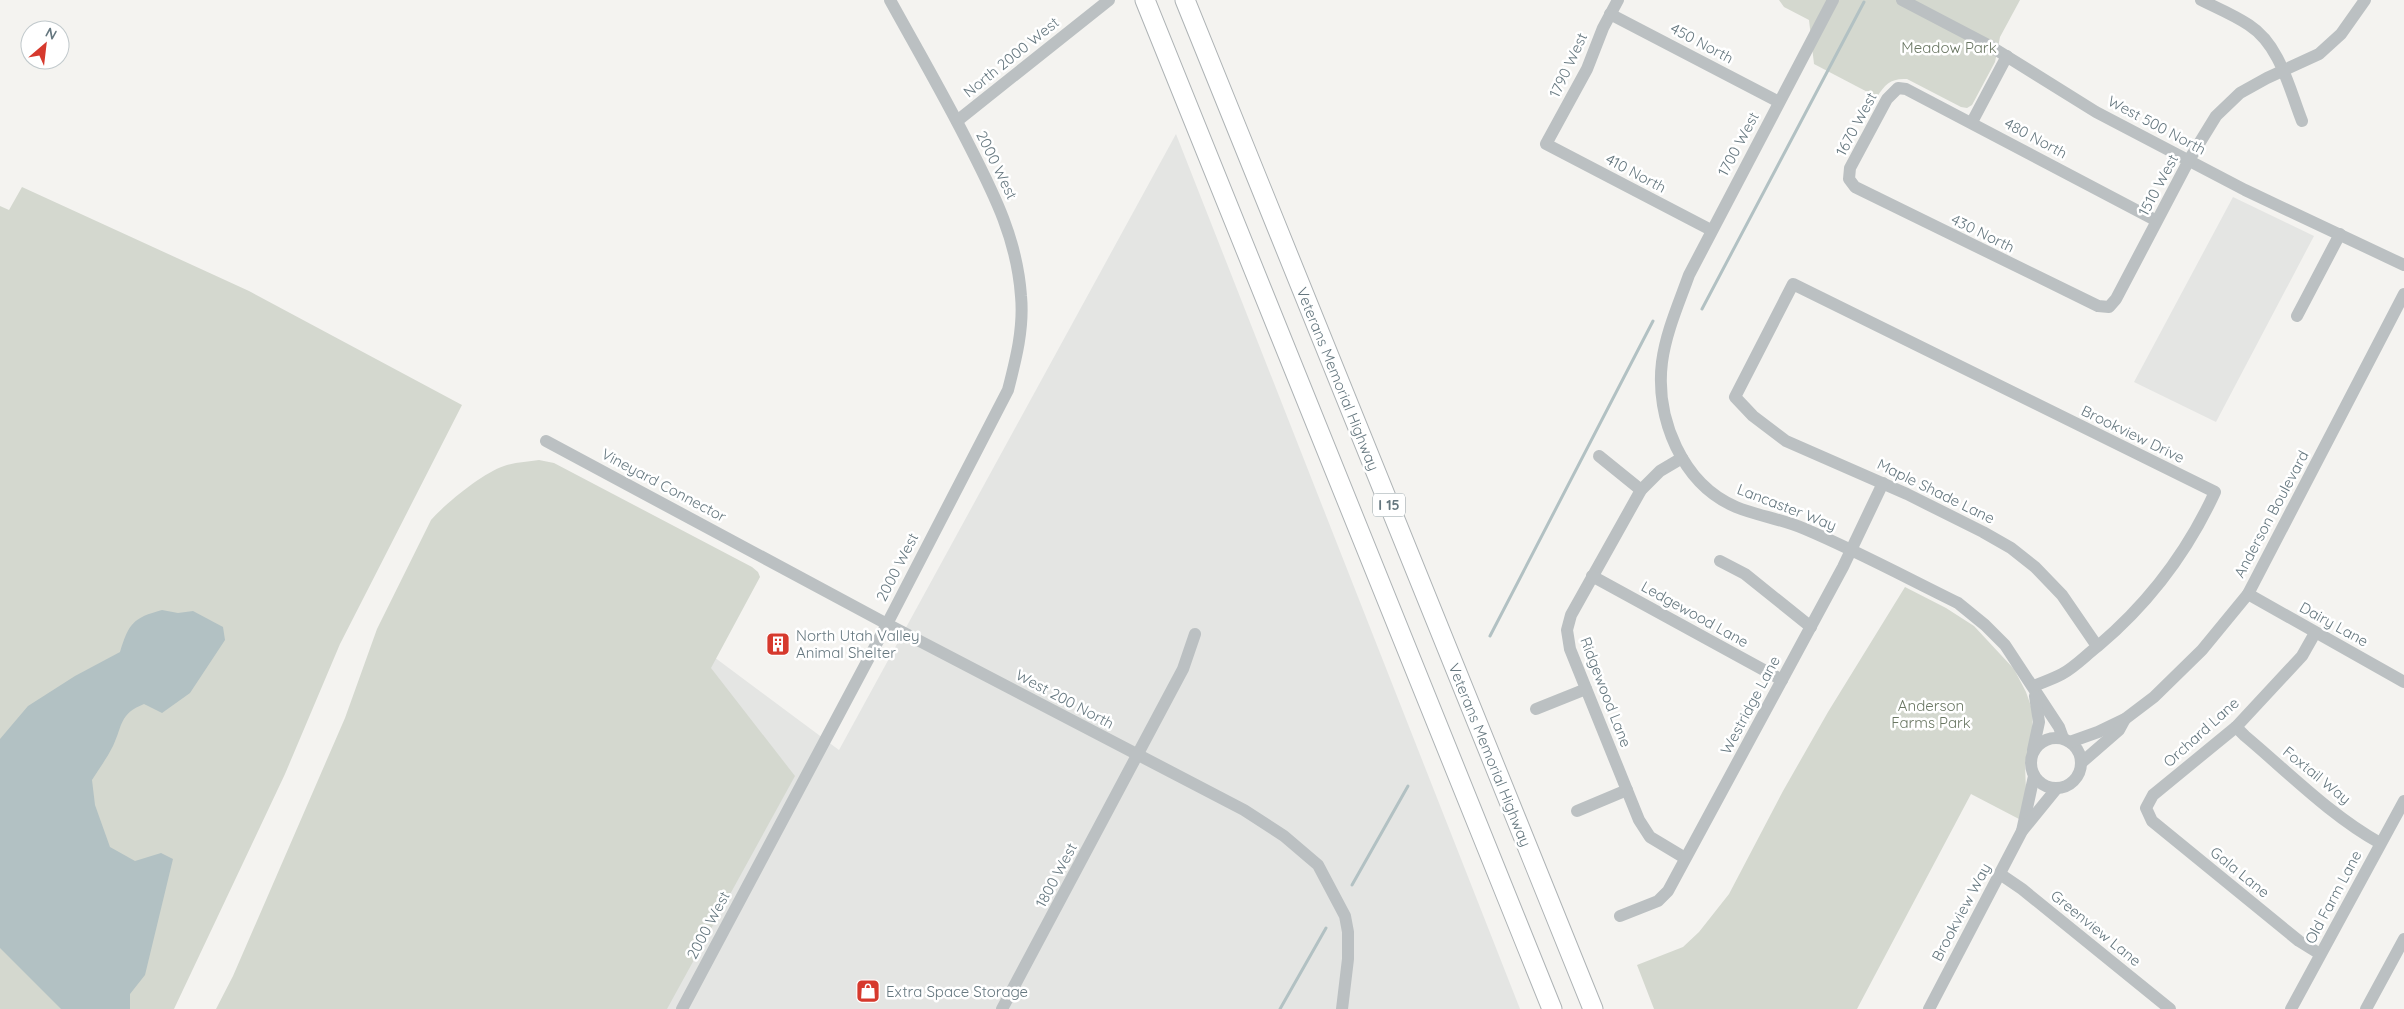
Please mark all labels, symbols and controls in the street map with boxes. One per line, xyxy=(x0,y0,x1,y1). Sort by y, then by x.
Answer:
street label: North 2000 West xyxy=(959,13,1063,101)
street label: 450 North xyxy=(1667,19,1737,67)
north arrow xyxy=(20,20,70,70)
text: N xyxy=(42,23,60,44)
street label: 1790 West xyxy=(1545,29,1591,101)
park label: Meadow Park xyxy=(1901,38,1997,57)
street label: 1670 West xyxy=(1831,89,1881,159)
street label: West 500 North xyxy=(2105,91,2209,159)
street label: 1700 West xyxy=(1713,109,1763,179)
street label: 480 North xyxy=(2001,114,2071,162)
street label: 2000 West xyxy=(972,128,1022,202)
street label: 410 North xyxy=(1603,149,1669,197)
street label: 1510 West xyxy=(2134,151,2182,219)
street label: 430 North xyxy=(1948,210,2018,256)
street label: Veterans Memorial Highway xyxy=(1292,284,1384,474)
street label: Brookview Drive xyxy=(2078,401,2188,467)
street label: Vineyard Connector xyxy=(598,444,730,526)
street label: Anderson Boulevard xyxy=(2229,447,2313,581)
street label: Maple Shade Lane xyxy=(1874,454,1998,528)
street label: Lancaster Way xyxy=(1735,479,1839,535)
road number: I 15 xyxy=(1373,494,1405,516)
street label: 2000 West xyxy=(872,530,922,604)
street label: Ledgewood Lane xyxy=(1638,577,1752,651)
street label: Dairy Lane xyxy=(2296,597,2372,651)
place label: North Utah Valley Animal Shelter xyxy=(796,626,919,662)
building icon: North Utah Valley Animal Shelter xyxy=(765,631,791,657)
street label: Ridgewood Lane xyxy=(1576,634,1636,750)
street label: Westridge Lane xyxy=(1716,653,1784,757)
street label: Veterans Memorial Highway xyxy=(1444,660,1536,850)
street label: West 200 North xyxy=(1013,665,1117,733)
street label: Orchard Lane xyxy=(2159,693,2243,771)
park label: Anderson Farms Park xyxy=(1891,696,1971,732)
street label: Foxtail Way xyxy=(2279,742,2355,808)
street label: 1800 West xyxy=(1031,839,1081,911)
street label: Gala Lane xyxy=(2207,842,2273,902)
street label: Old Farm Lane xyxy=(2300,847,2366,947)
street label: Brookview Way xyxy=(1927,860,1995,964)
street label: Greenview Lane xyxy=(2047,886,2145,970)
street label: 2000 West xyxy=(682,888,734,962)
shop icon: Extra Space Storage xyxy=(855,978,881,1004)
place label: Extra Space Storage xyxy=(886,982,1028,1001)

